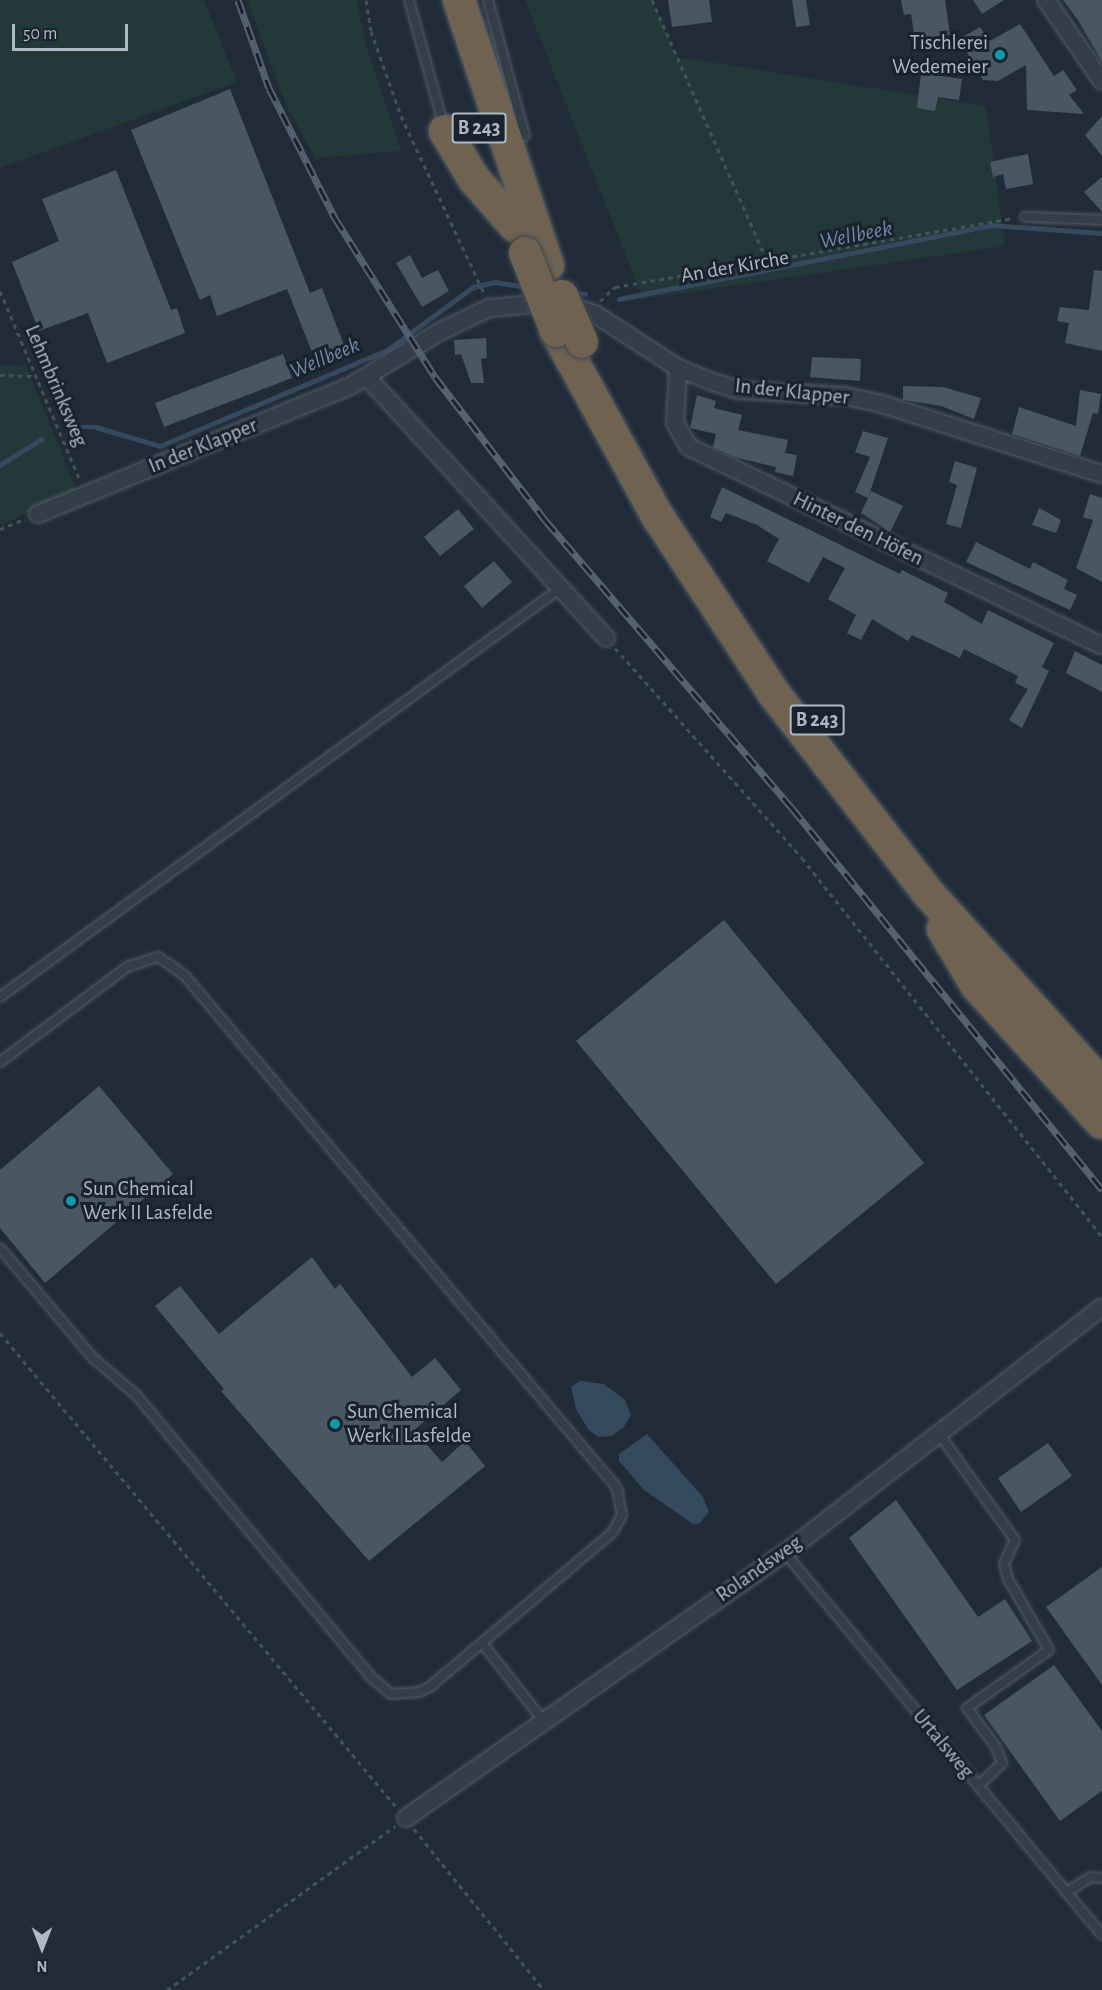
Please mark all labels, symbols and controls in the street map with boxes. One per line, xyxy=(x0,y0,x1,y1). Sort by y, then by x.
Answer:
scale bar xyxy=(15,12,130,50)
text: 50 m xyxy=(23,25,57,43)
place label: Tischlerei Wedemeier xyxy=(892,30,988,80)
marker: Tischlerei Wedemeier xyxy=(993,48,1007,62)
road number: B 243 xyxy=(450,111,508,145)
water label: Wellbeek xyxy=(818,215,894,255)
street label: An der Kirche xyxy=(679,245,791,289)
street label: Lehmbrinksweg xyxy=(19,321,93,451)
water label: Wellbeek xyxy=(286,332,364,384)
street label: In der Klapper xyxy=(734,373,850,411)
street label: In der Klapper xyxy=(145,413,261,479)
street label: Hinter den Höfen xyxy=(789,487,927,571)
road number: B 243 xyxy=(788,703,846,737)
place label: Sun Chemical Werk II Lasfelde xyxy=(83,1176,213,1226)
marker: Sun Chemical Werk II Lasfelde xyxy=(64,1194,78,1208)
place label: Sun Chemical Werk I Lasfelde xyxy=(347,1399,471,1449)
marker: Sun Chemical Werk I Lasfelde xyxy=(328,1417,342,1431)
street label: Rolandsweg xyxy=(711,1530,807,1608)
street label: Urtalsweg xyxy=(907,1704,979,1784)
north arrow xyxy=(12,1918,72,1978)
text: N xyxy=(36,1958,48,1974)

